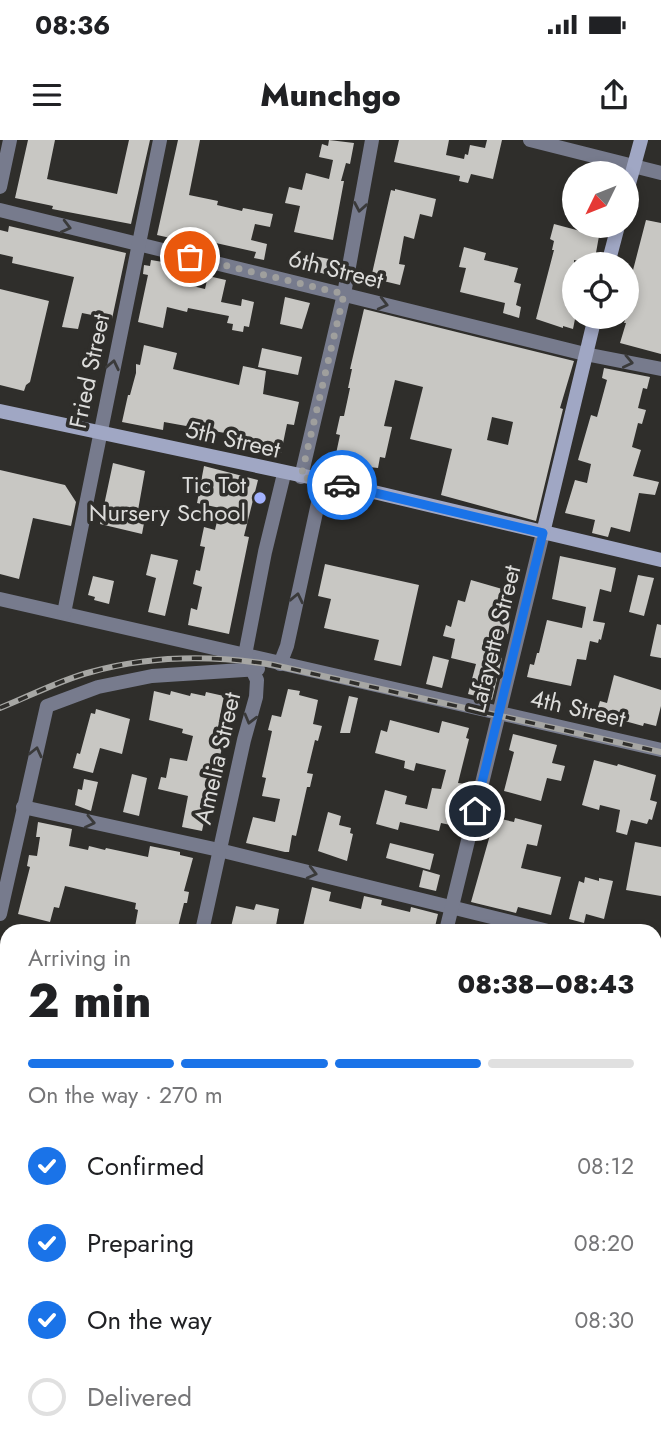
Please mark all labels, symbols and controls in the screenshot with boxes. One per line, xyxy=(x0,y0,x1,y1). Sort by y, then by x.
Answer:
text: 08:36 xyxy=(35,6,110,44)
text: Munchgo xyxy=(260,72,401,118)
icon: menu xyxy=(28,76,66,114)
icon: share xyxy=(595,76,633,114)
north arrow xyxy=(562,161,639,238)
map controls xyxy=(562,161,639,329)
one-way arrow xyxy=(353,201,368,213)
one-way arrow xyxy=(60,219,72,233)
pin xyxy=(160,227,220,287)
icon: bag xyxy=(171,238,209,276)
street label: 6th Street xyxy=(285,240,387,298)
button: locate xyxy=(562,252,639,329)
one-way arrow xyxy=(376,296,388,310)
street label: Fried Street xyxy=(60,310,118,432)
one-way arrow xyxy=(622,354,634,369)
one-way arrow xyxy=(105,359,120,371)
street label: 5th Street xyxy=(182,411,284,467)
courier xyxy=(307,450,377,520)
icon: car xyxy=(323,466,361,504)
place label: Tic Tot Nursery School xyxy=(89,467,246,530)
marker: Tic Tot Nursery School xyxy=(252,490,268,506)
street label: Lafayette Street xyxy=(459,561,529,717)
one-way arrow xyxy=(289,592,303,604)
street label: 4th Street xyxy=(527,680,629,736)
street label: Amelia Street xyxy=(185,688,249,828)
one-way arrow xyxy=(244,713,258,725)
one-way arrow xyxy=(28,746,42,758)
pin xyxy=(445,781,505,841)
icon: home xyxy=(456,792,494,830)
one-way arrow xyxy=(84,814,96,828)
one-way arrow xyxy=(305,865,317,879)
text: Arriving in xyxy=(28,941,131,975)
text: 08:38–08:43 xyxy=(458,965,634,1003)
text: 2 min xyxy=(28,968,152,1034)
text: On the way · 270 m xyxy=(28,1078,223,1112)
icon: check xyxy=(28,1147,66,1185)
text: Confirmed xyxy=(87,1147,204,1185)
text: 08:12 xyxy=(577,1149,634,1183)
icon: check xyxy=(28,1224,66,1262)
text: Preparing xyxy=(87,1224,194,1262)
text: 08:20 xyxy=(574,1226,634,1260)
icon: check xyxy=(28,1301,66,1339)
text: On the way xyxy=(87,1301,212,1339)
text: 08:30 xyxy=(574,1303,634,1337)
text: Delivered xyxy=(87,1378,192,1416)

